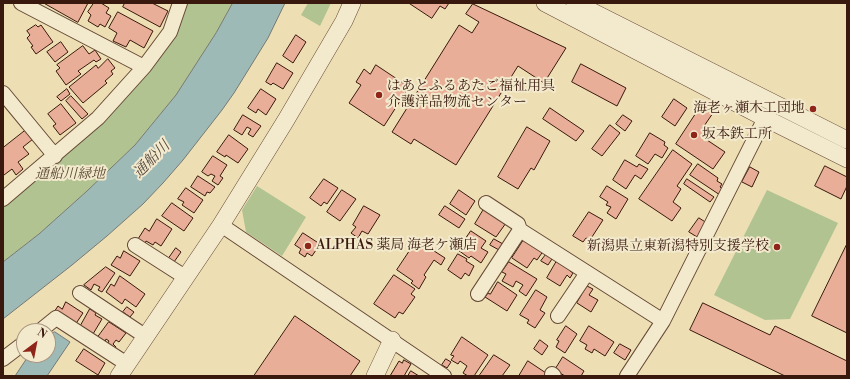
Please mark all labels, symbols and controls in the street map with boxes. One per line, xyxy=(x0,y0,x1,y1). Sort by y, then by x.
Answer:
place label: はあとふるあたご福祉用具 介護洋品物流センター xyxy=(387,79,555,112)
marker: はあとふるあたご福祉用具 介護洋品物流センター xyxy=(374,90,384,100)
place label: 海老ヶ瀬木工団地 xyxy=(693,101,805,117)
marker: 海老ヶ瀬木工団地 xyxy=(808,104,818,114)
place label: 坂本鉄工所 xyxy=(702,127,772,143)
marker: 坂本鉄工所 xyxy=(689,130,699,140)
water label: 通船川 xyxy=(130,138,174,182)
park label: 通船川緑地 xyxy=(35,167,105,183)
place label: ALPHAS 薬局 海老ケ瀬店 xyxy=(316,238,477,254)
place label: 新潟県立東新潟特別支援学校 xyxy=(587,239,769,255)
marker: ALPHAS 薬局 海老ケ瀬店 xyxy=(303,241,313,251)
marker: 新潟県立東新潟特別支援学校 xyxy=(772,242,782,252)
north arrow xyxy=(16,323,56,363)
text: N xyxy=(34,325,49,342)

